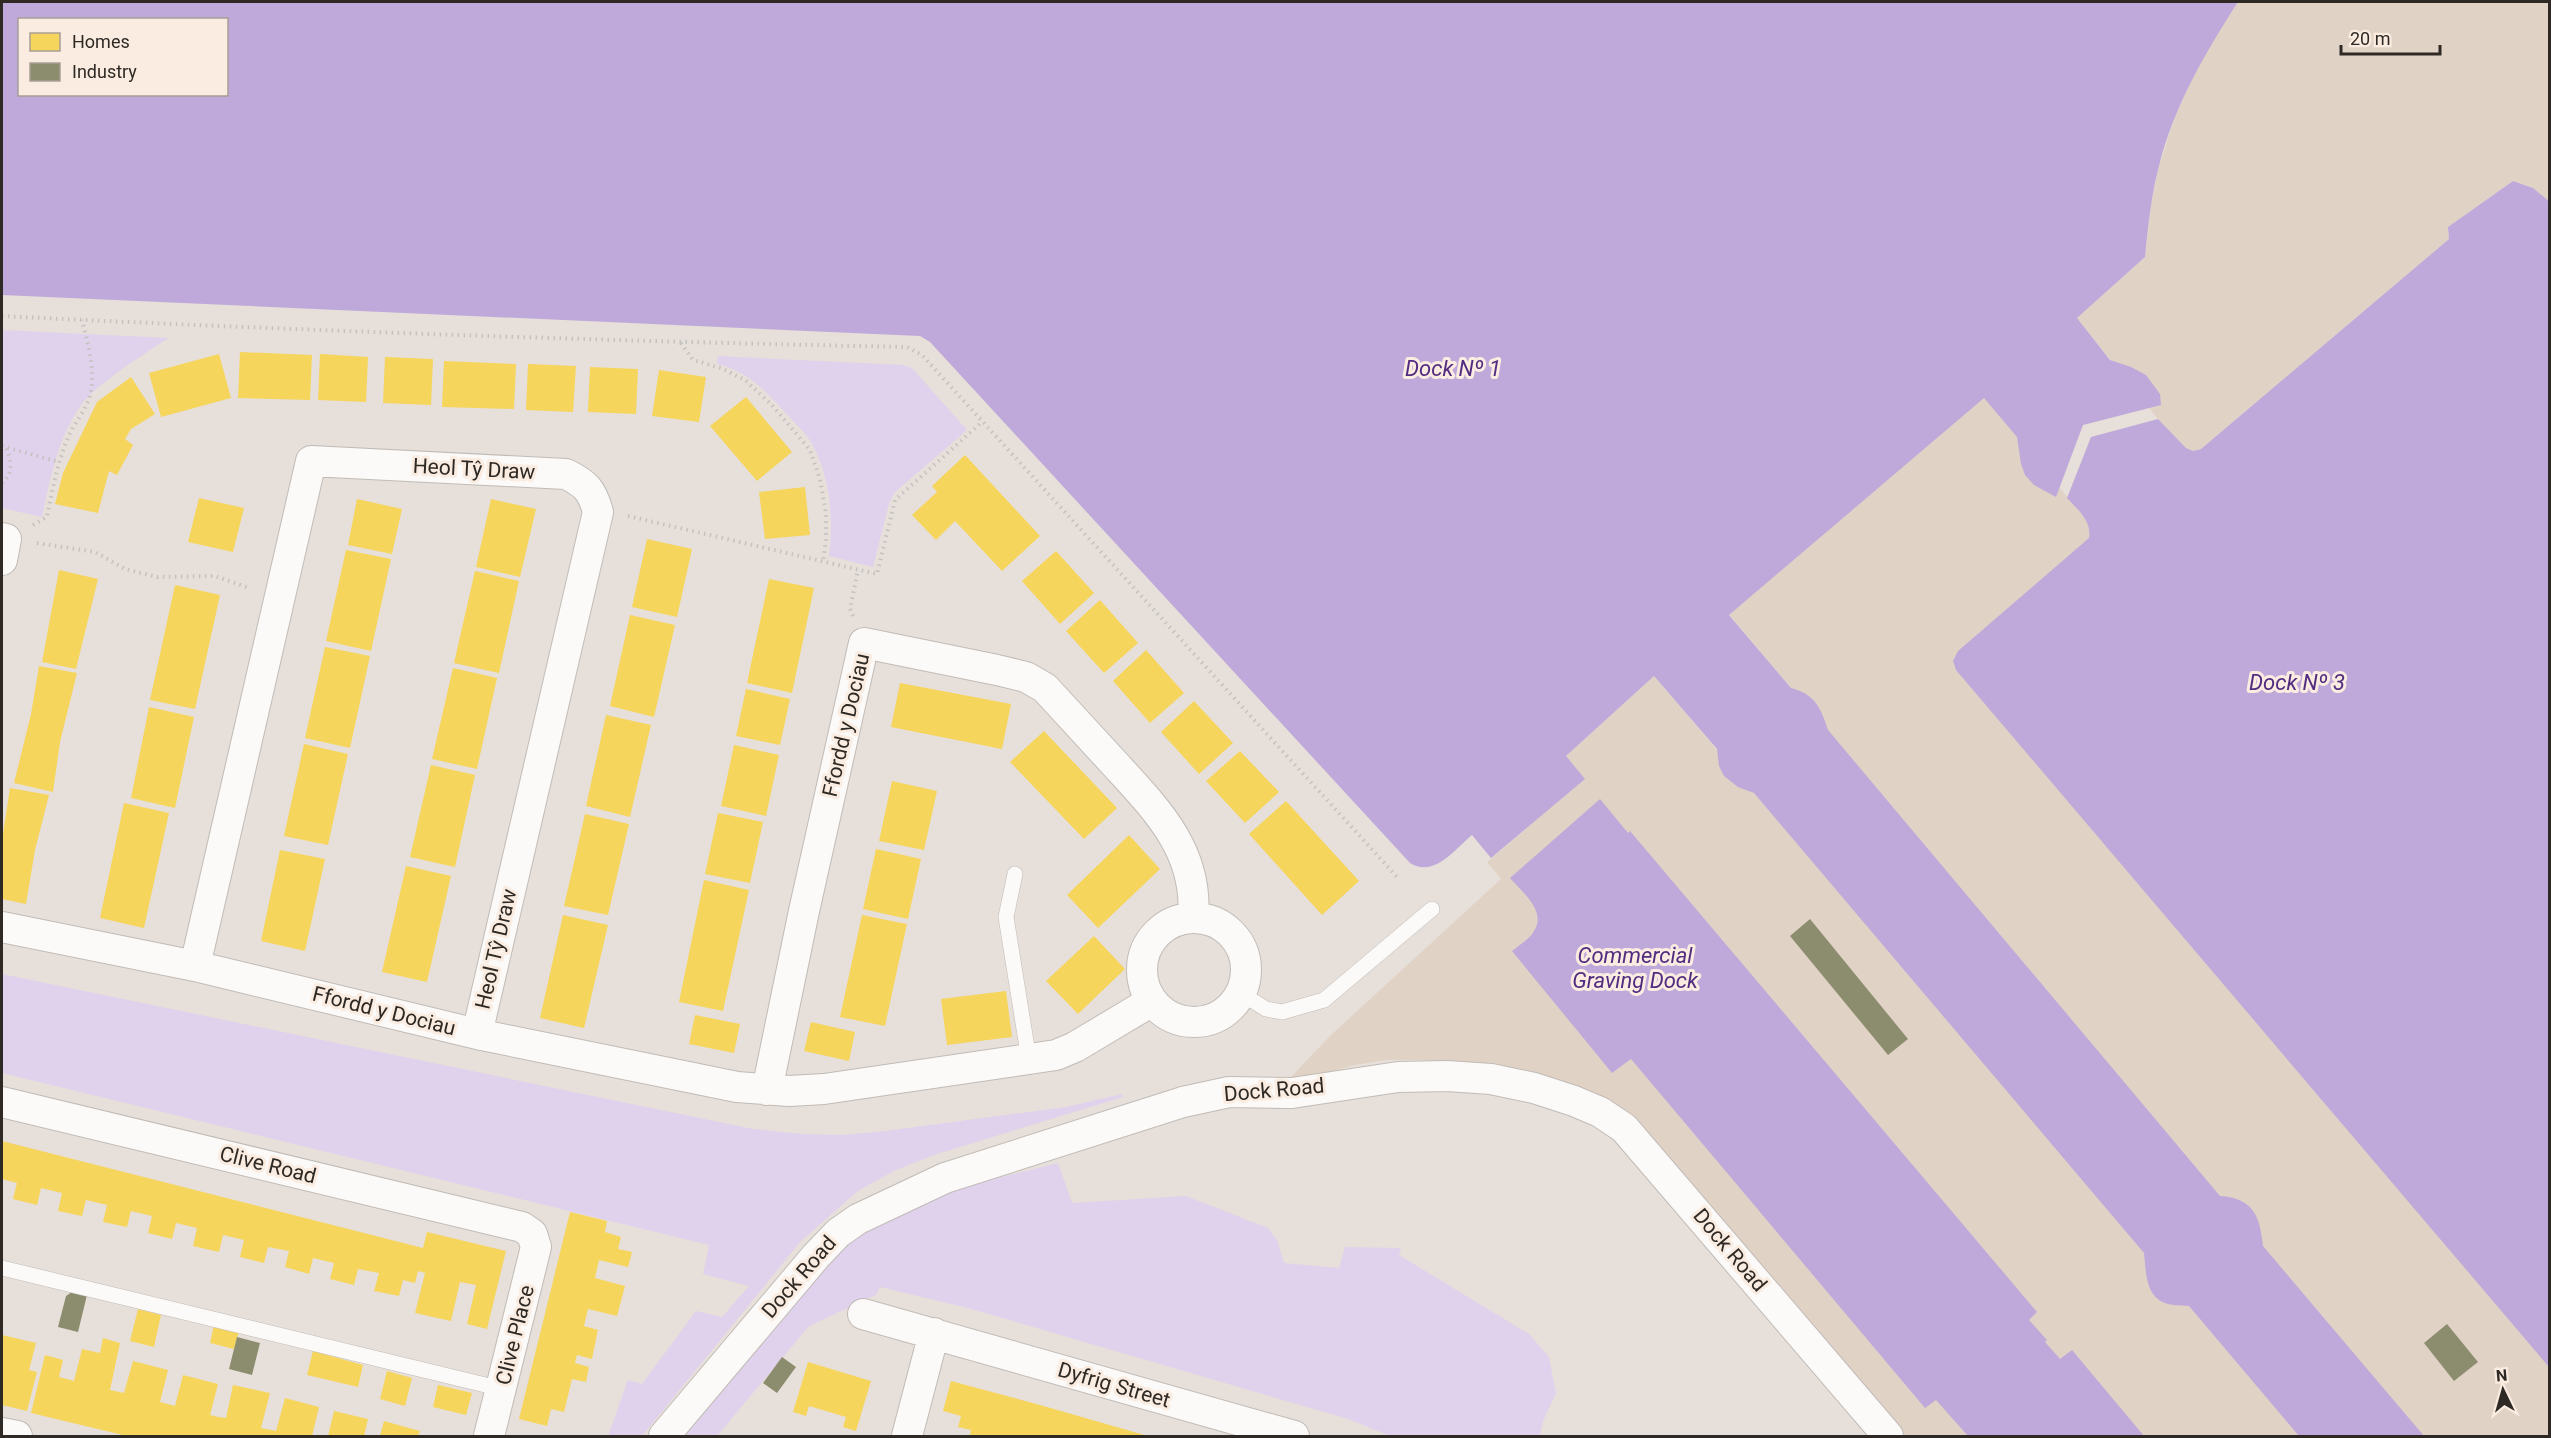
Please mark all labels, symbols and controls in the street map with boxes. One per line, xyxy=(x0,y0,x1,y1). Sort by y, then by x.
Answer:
legend xyxy=(18,18,228,96)
scale bar xyxy=(2341,18,2440,56)
text: 20 m xyxy=(2350,28,2390,49)
text: Homes xyxy=(72,31,130,52)
text: Industry xyxy=(72,61,137,82)
water label: Dock Nº 1 xyxy=(1405,356,1501,381)
street label: Heol Tŷ Draw xyxy=(412,454,536,484)
street label: Ffordd y Dociau xyxy=(818,651,874,799)
water label: Dock Nº 3 xyxy=(2249,670,2345,695)
street label: Heol Tŷ Draw xyxy=(471,886,522,1011)
water label: Commercial Graving Dock xyxy=(1572,943,1699,993)
street label: Ffordd y Dociau xyxy=(310,982,458,1040)
street label: Dock Road xyxy=(1223,1074,1325,1106)
street label: Clive Road xyxy=(217,1141,319,1189)
street label: Dock Road xyxy=(1688,1204,1772,1296)
street label: Dock Road xyxy=(757,1231,841,1323)
street label: Clive Place xyxy=(491,1283,539,1387)
street label: Dyfrig Street xyxy=(1055,1358,1173,1413)
north arrow xyxy=(2473,1360,2533,1420)
text: N xyxy=(2495,1366,2508,1386)

